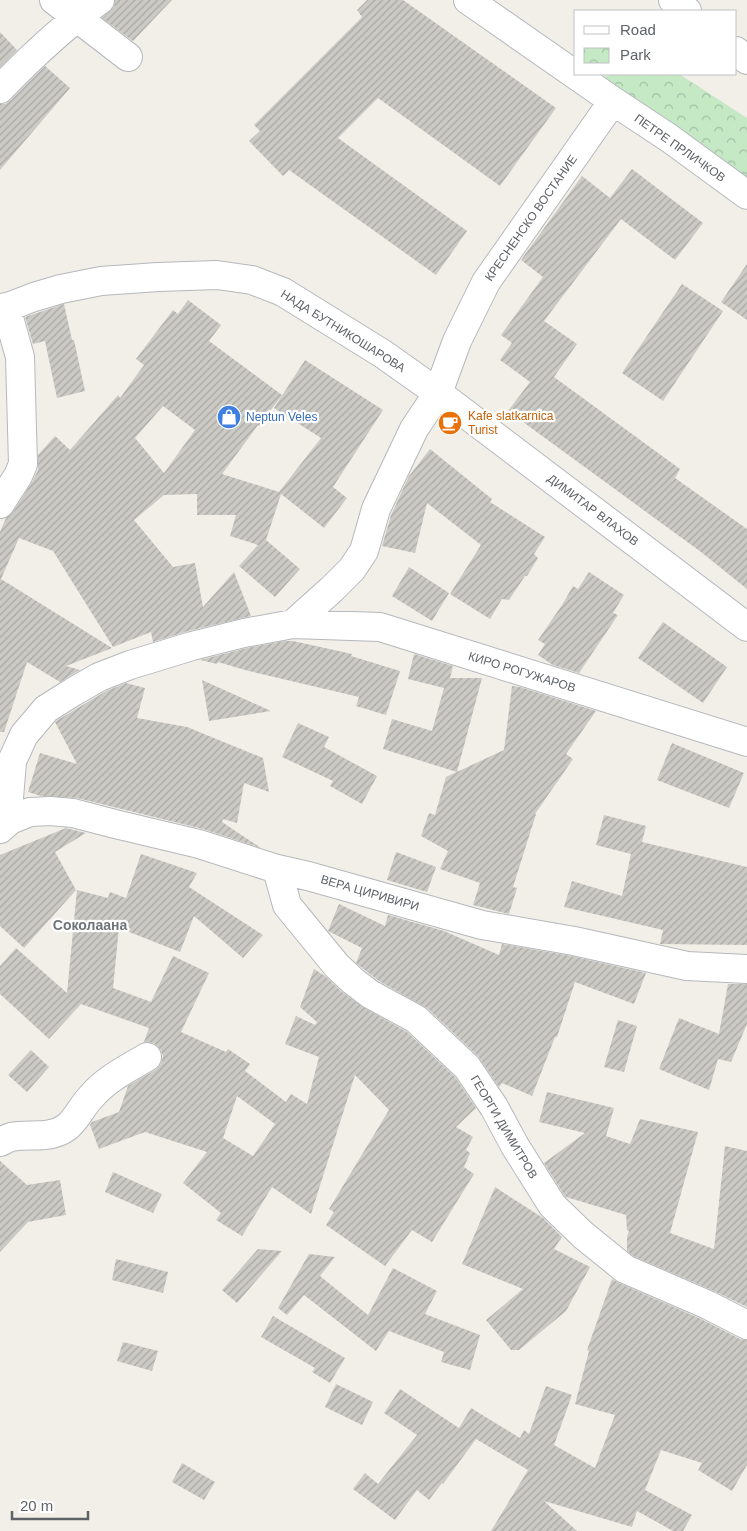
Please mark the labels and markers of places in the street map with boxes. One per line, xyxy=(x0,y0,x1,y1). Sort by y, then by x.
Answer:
shop icon: Neptun Veles xyxy=(216,404,242,430)
place label: Kafe slatkarnica Turist xyxy=(468,409,554,437)
place label: Neptun Veles xyxy=(246,410,317,424)
cafe icon: Kafe slatkarnica Turist xyxy=(437,410,463,436)

